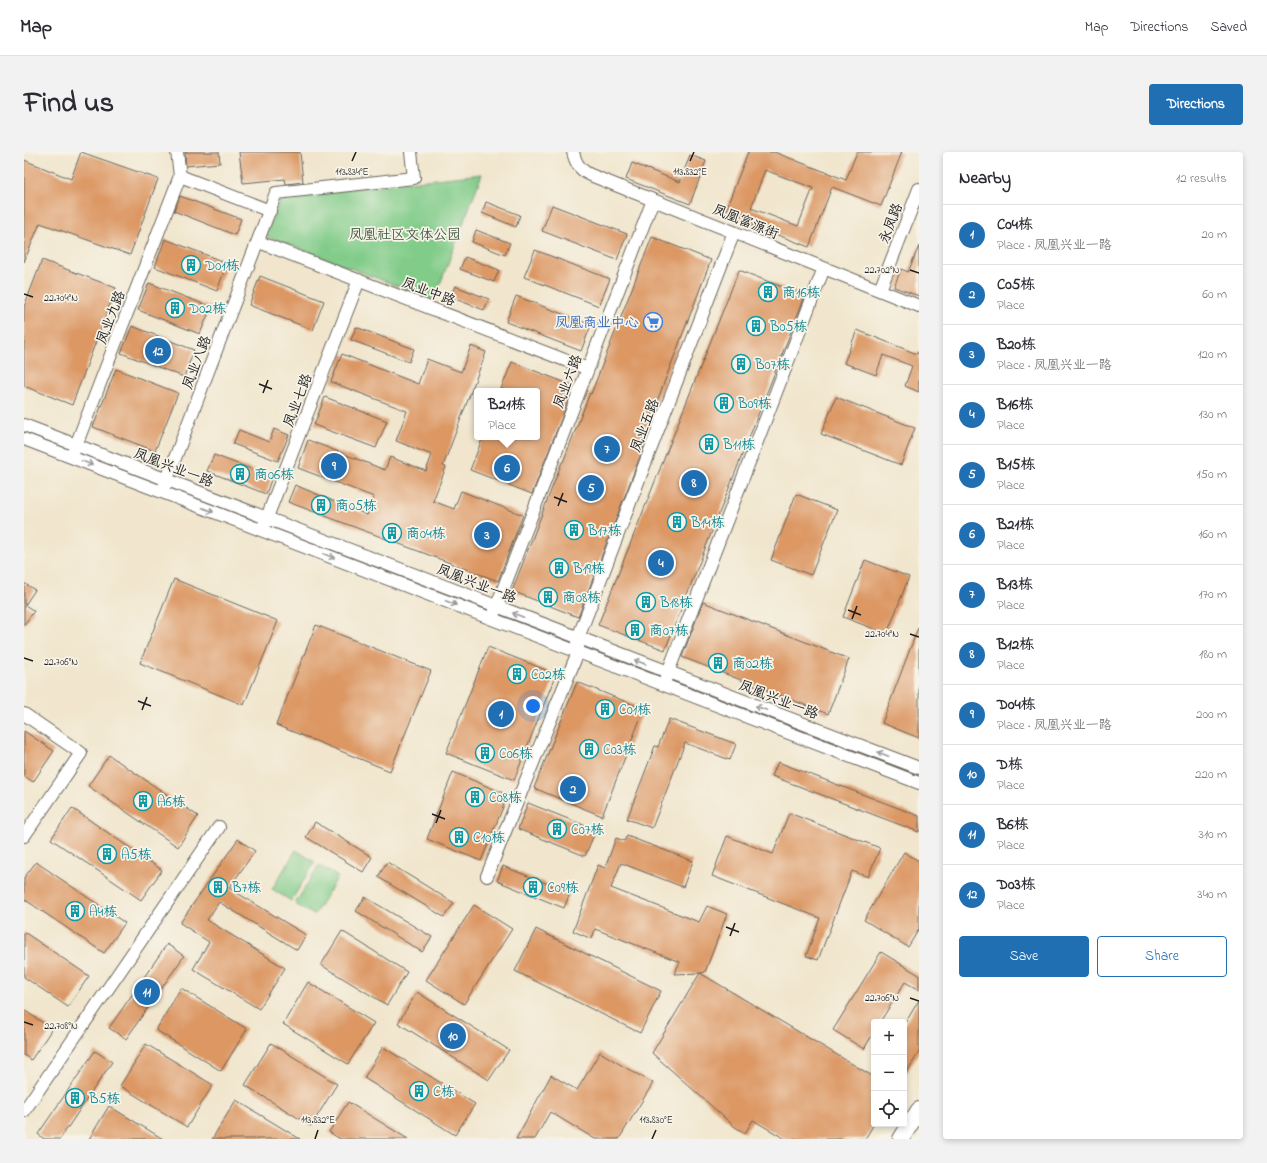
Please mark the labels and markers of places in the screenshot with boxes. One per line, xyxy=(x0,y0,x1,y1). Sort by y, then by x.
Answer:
building icon: D01栋 xyxy=(180,254,202,276)
place label: D01栋 xyxy=(204,256,240,277)
building icon: 商16栋 xyxy=(757,281,779,303)
place label: 商16栋 xyxy=(782,283,821,304)
building icon: D02栋 xyxy=(164,297,186,319)
place label: D02栋 xyxy=(188,299,226,320)
supermarket icon: 凤凰商业中心 xyxy=(642,311,664,333)
place label: 凤凰商业中心 xyxy=(555,313,639,334)
building icon: B05栋 xyxy=(745,315,767,337)
place label: B05栋 xyxy=(769,317,807,338)
pin: 12 xyxy=(145,336,171,366)
building icon: B07栋 xyxy=(730,353,752,375)
place label: B07栋 xyxy=(754,355,790,376)
building icon: B09栋 xyxy=(713,392,735,414)
place label: B09栋 xyxy=(737,394,772,415)
building icon: B11栋 xyxy=(698,433,720,455)
pin: 7 xyxy=(594,434,620,464)
place label: B11栋 xyxy=(722,435,755,456)
pin: 9 xyxy=(321,451,347,481)
pin: 6 xyxy=(494,453,520,483)
building icon: 商06栋 xyxy=(229,463,251,485)
place label: 商06栋 xyxy=(254,465,294,486)
pin: 8 xyxy=(681,468,707,498)
pin: 5 xyxy=(578,473,604,503)
building icon: 商05栋 xyxy=(310,494,332,516)
place label: 商05栋 xyxy=(335,496,377,517)
building icon: B14栋 xyxy=(666,511,688,533)
place label: B14栋 xyxy=(690,513,725,534)
building icon: B17栋 xyxy=(563,519,585,541)
pin: 3 xyxy=(474,520,500,550)
place label: B17栋 xyxy=(587,521,622,542)
building icon: 商04栋 xyxy=(381,522,403,544)
place label: 商04栋 xyxy=(406,524,446,545)
pin: 4 xyxy=(648,548,674,578)
building icon: B19栋 xyxy=(548,557,570,579)
place label: B19栋 xyxy=(572,559,605,580)
building icon: 商08栋 xyxy=(537,586,559,608)
place label: 商08栋 xyxy=(562,588,601,609)
building icon: B18栋 xyxy=(635,591,657,613)
place label: B18栋 xyxy=(659,593,693,614)
building icon: 商07栋 xyxy=(624,619,646,641)
place label: 商07栋 xyxy=(649,621,689,642)
building icon: 商02栋 xyxy=(707,652,729,674)
place label: 商02栋 xyxy=(732,654,773,675)
building icon: C02栋 xyxy=(506,663,528,685)
place label: C02栋 xyxy=(531,665,566,686)
building icon: C01栋 xyxy=(594,698,616,720)
pin: 1 xyxy=(488,699,514,729)
place label: C01栋 xyxy=(619,700,651,721)
building icon: C03栋 xyxy=(578,738,600,760)
place label: C03栋 xyxy=(603,740,637,761)
building icon: C06栋 xyxy=(474,742,496,764)
place label: C06栋 xyxy=(499,744,533,765)
pin: 2 xyxy=(560,774,586,804)
building icon: C08栋 xyxy=(464,786,486,808)
place label: C08栋 xyxy=(489,788,522,809)
building icon: A6栋 xyxy=(132,790,154,812)
place label: A6栋 xyxy=(157,792,186,813)
building icon: C07栋 xyxy=(546,818,568,840)
place label: C07栋 xyxy=(571,820,605,841)
building icon: C10栋 xyxy=(448,826,470,848)
place label: C10栋 xyxy=(473,828,505,849)
building icon: A5栋 xyxy=(96,843,118,865)
place label: A5栋 xyxy=(121,845,152,866)
building icon: B7栋 xyxy=(207,876,229,898)
building icon: C09栋 xyxy=(522,876,544,898)
place label: B7栋 xyxy=(231,878,261,899)
place label: C09栋 xyxy=(547,878,579,899)
building icon: A4栋 xyxy=(64,900,86,922)
place label: A4栋 xyxy=(89,902,117,923)
pin: 11 xyxy=(134,977,160,1007)
pin: 10 xyxy=(440,1021,466,1051)
building icon: C栋 xyxy=(408,1080,430,1102)
place label: C栋 xyxy=(433,1082,455,1103)
building icon: B5栋 xyxy=(64,1087,86,1109)
place label: B5栋 xyxy=(88,1089,120,1110)

